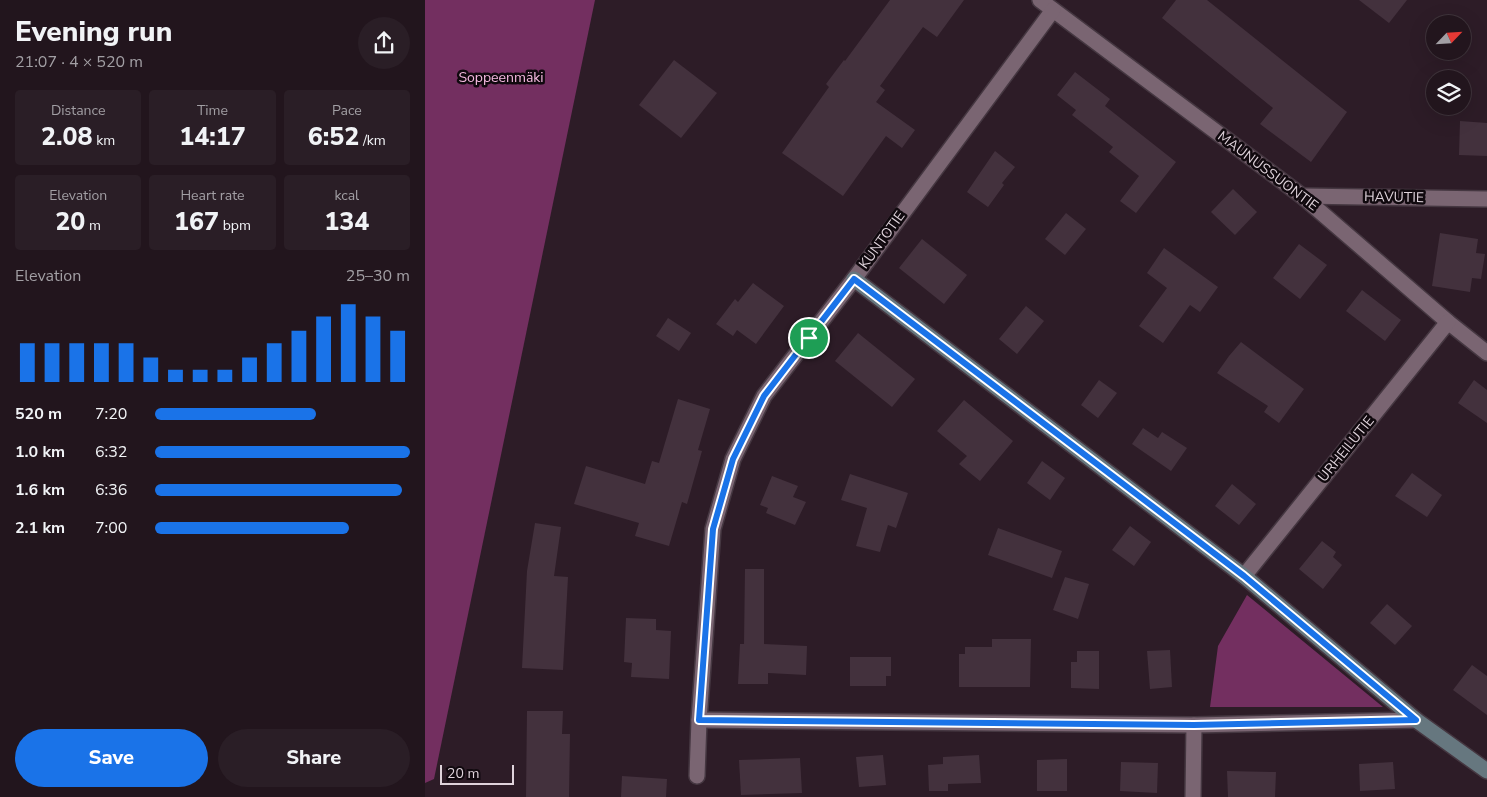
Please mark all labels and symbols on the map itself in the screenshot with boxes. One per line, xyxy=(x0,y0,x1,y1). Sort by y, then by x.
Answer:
north arrow xyxy=(1426,15,1471,60)
park label: Soppeenmäki xyxy=(458,68,544,87)
street label: MAUNUSSUONTIE xyxy=(1214,127,1322,215)
street label: HAVUTIE xyxy=(1364,187,1424,207)
street label: KUNTOTIE xyxy=(855,207,909,273)
pin xyxy=(788,317,830,359)
street label: URHEILUTIE xyxy=(1314,412,1378,486)
scale bar xyxy=(440,762,514,785)

